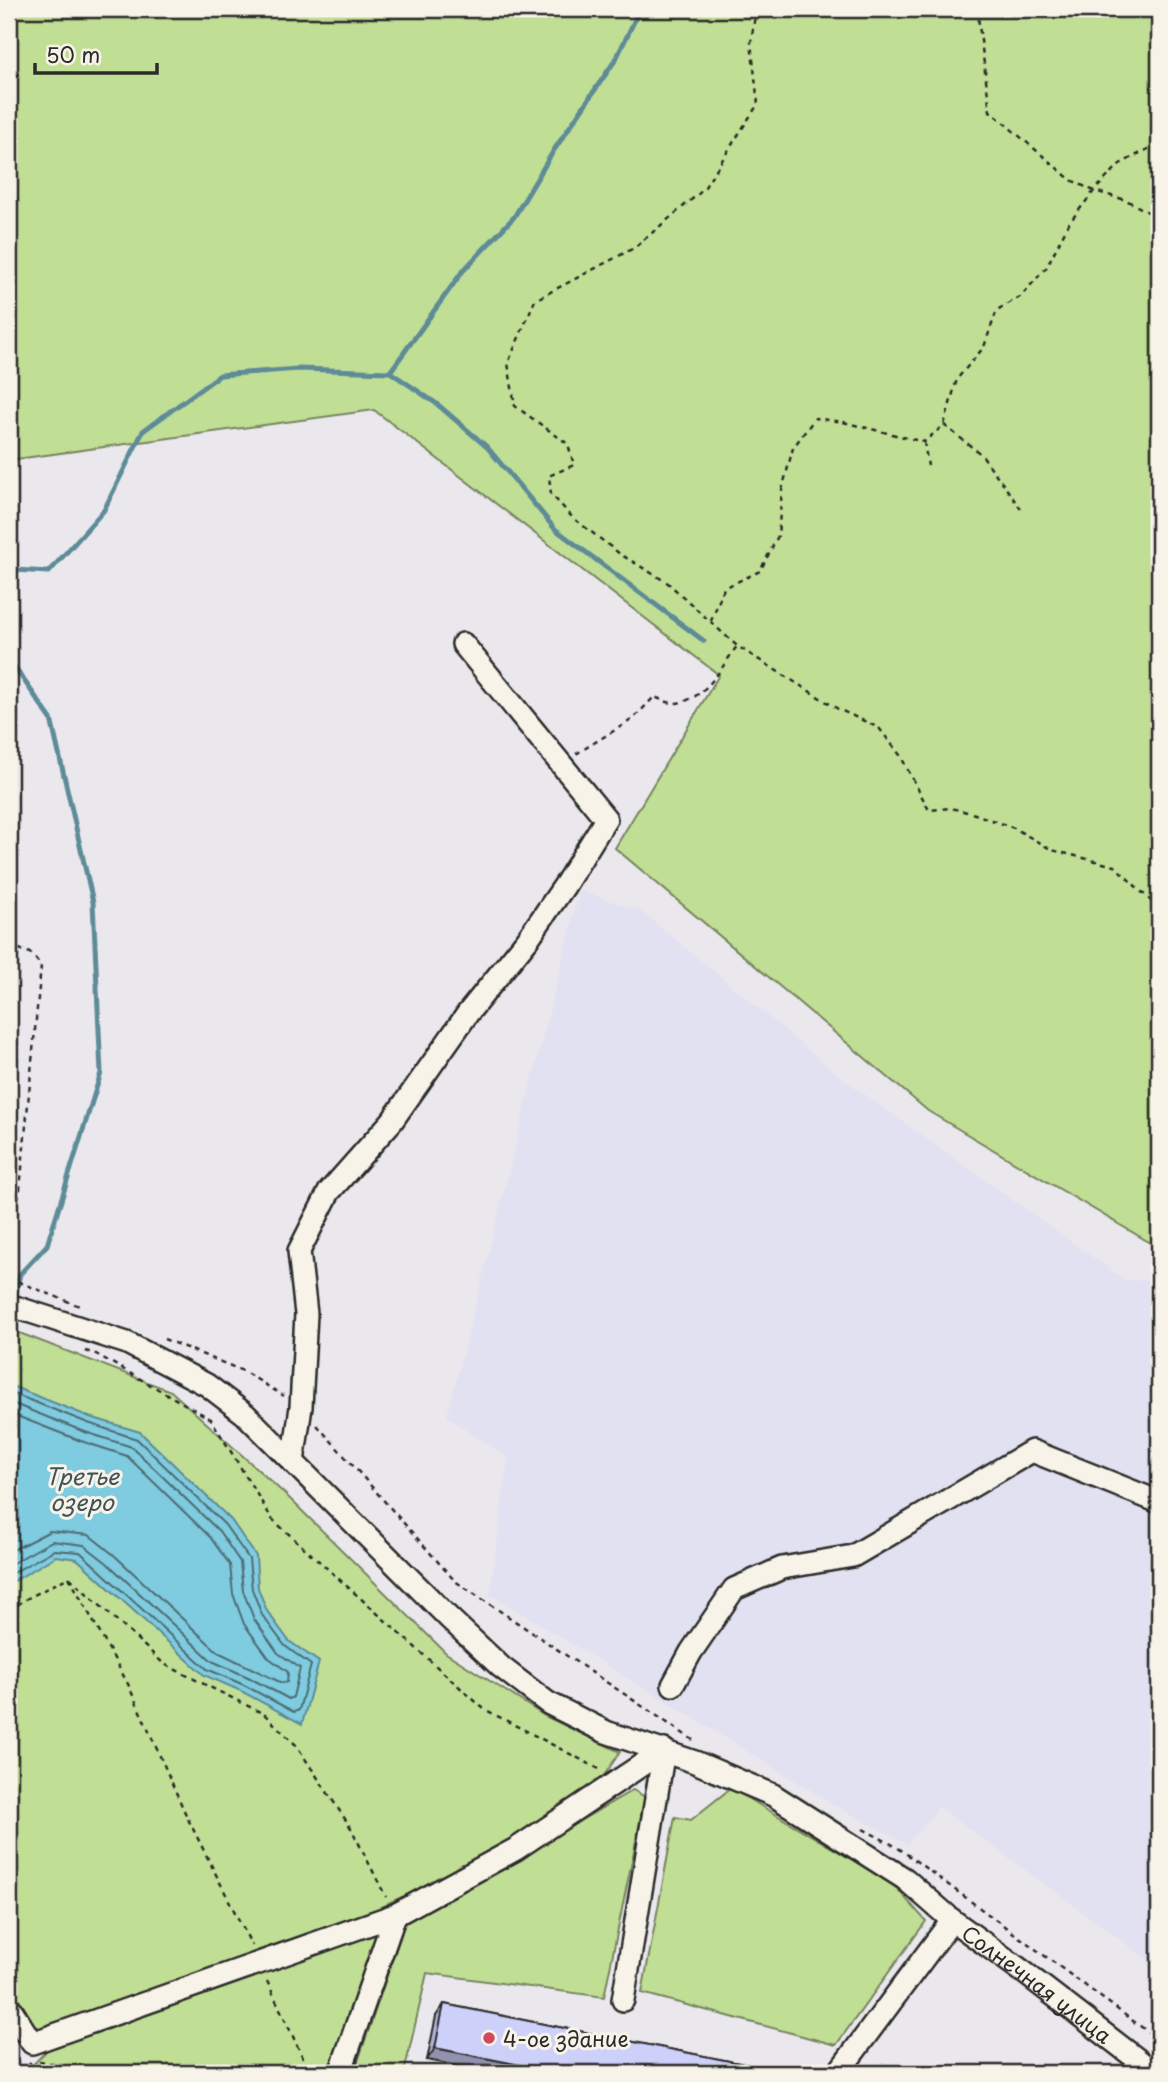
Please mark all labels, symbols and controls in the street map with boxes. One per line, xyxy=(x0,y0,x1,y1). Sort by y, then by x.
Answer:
scale bar xyxy=(35,32,158,76)
text: 50 m xyxy=(46,38,100,70)
water label: Третье озеро xyxy=(45,1458,121,1519)
street label: Солнечная улица xyxy=(956,1916,1120,2051)
place label: 4-ое здание xyxy=(503,2022,629,2054)
marker: 4-ое здание xyxy=(481,2030,497,2046)

